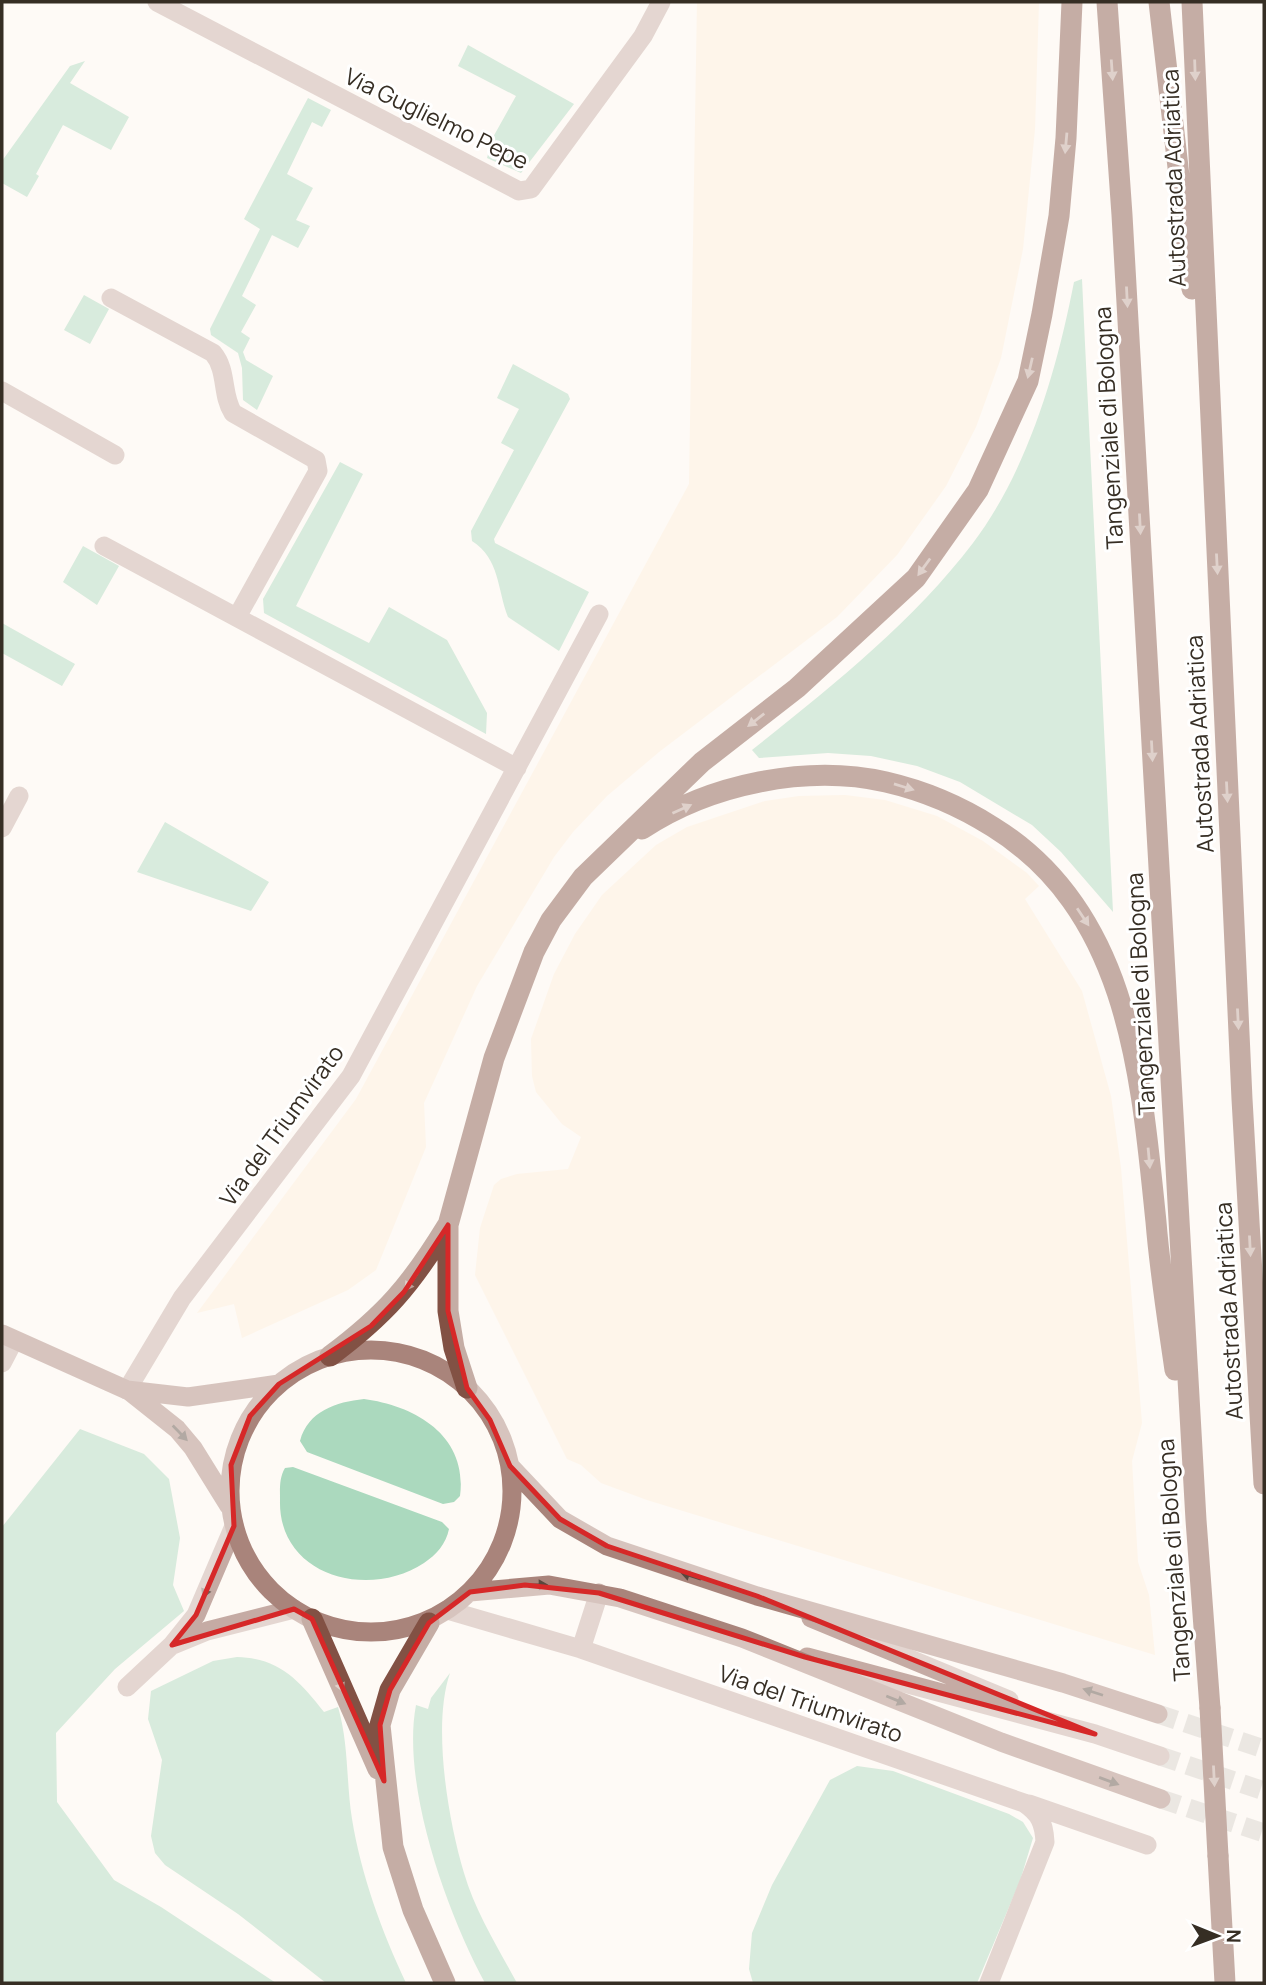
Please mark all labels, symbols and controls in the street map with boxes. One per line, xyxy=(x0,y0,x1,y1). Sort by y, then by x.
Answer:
one-way arrow xyxy=(1107,59,1118,81)
one-way arrow xyxy=(1189,59,1200,81)
street label: Via Guglielmo Pepe xyxy=(340,60,534,176)
street label: Autostrada Adriatica xyxy=(1153,68,1193,288)
one-way arrow xyxy=(1060,133,1071,155)
one-way arrow xyxy=(1121,286,1132,308)
street label: Tangenziale di Bologna xyxy=(1086,306,1130,550)
one-way arrow xyxy=(1025,357,1036,379)
one-way arrow xyxy=(1134,513,1145,535)
one-way arrow xyxy=(1211,554,1222,576)
one-way arrow xyxy=(917,558,931,576)
street label: Autostrada Adriatica xyxy=(1177,634,1221,854)
one-way arrow xyxy=(748,713,766,728)
one-way arrow xyxy=(1147,740,1158,762)
one-way arrow xyxy=(1222,781,1233,803)
one-way arrow xyxy=(893,782,914,792)
one-way arrow xyxy=(672,803,692,815)
street label: Tangenziale di Bologna xyxy=(1118,872,1162,1116)
one-way arrow xyxy=(1077,908,1090,927)
one-way arrow xyxy=(1233,1008,1244,1030)
street label: Via del Triumvirato xyxy=(211,1038,351,1212)
one-way arrow xyxy=(1144,1147,1155,1169)
street label: Autostrada Adriatica xyxy=(1206,1201,1250,1421)
one-way arrow xyxy=(1245,1235,1256,1257)
one-way arrow xyxy=(405,1273,419,1291)
one-way arrow xyxy=(171,1424,187,1441)
street label: Tangenziale di Bologna xyxy=(1149,1438,1197,1682)
one-way arrow xyxy=(681,1570,702,1580)
one-way arrow xyxy=(202,1578,213,1599)
one-way arrow xyxy=(527,1579,549,1591)
street label: Via del Triumvirato xyxy=(715,1657,907,1749)
one-way arrow xyxy=(333,1672,345,1692)
one-way arrow xyxy=(1082,1687,1103,1697)
one-way arrow xyxy=(886,1695,907,1706)
one-way arrow xyxy=(1208,1765,1219,1787)
one-way arrow xyxy=(1099,1776,1120,1787)
north arrow xyxy=(1182,1901,1252,1971)
text: N xyxy=(1221,1929,1247,1943)

